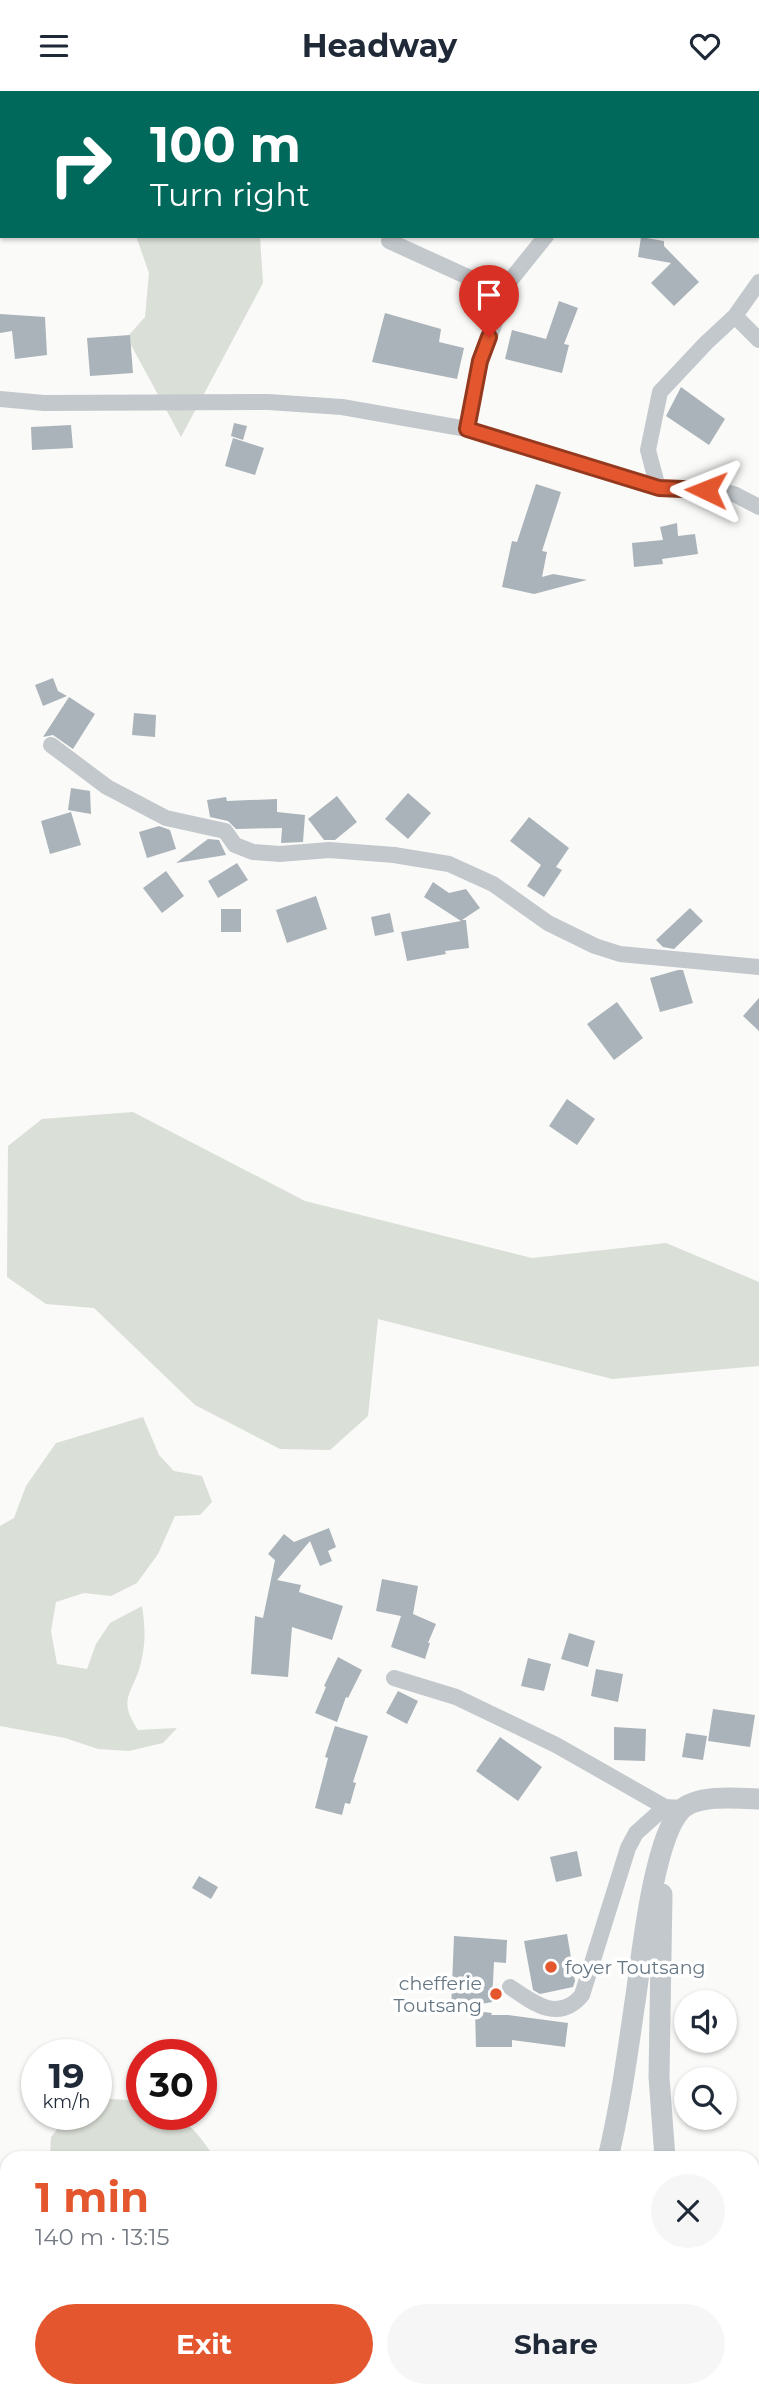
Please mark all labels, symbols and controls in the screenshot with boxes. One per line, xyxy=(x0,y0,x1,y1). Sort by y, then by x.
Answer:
text: Headway xyxy=(302,26,457,65)
icon: menu xyxy=(35,27,73,65)
icon: heart xyxy=(686,27,724,65)
text: 100 m xyxy=(150,115,301,174)
icon: right xyxy=(35,119,126,210)
text: Turn right xyxy=(150,175,310,214)
pin xyxy=(459,265,519,337)
icon: arrive xyxy=(470,276,508,314)
position arrow xyxy=(669,453,743,527)
place label: foyer Toutsang xyxy=(565,1956,706,1979)
marker: foyer Toutsang xyxy=(543,1959,559,1975)
place label: chefferie Toutsang xyxy=(393,1972,482,2017)
marker: chefferie Toutsang xyxy=(488,1986,504,2002)
map controls xyxy=(674,1990,737,2130)
button: sound xyxy=(674,1990,737,2053)
speed limit sign: 30 xyxy=(126,2039,217,2130)
text: 19 xyxy=(48,2054,85,2097)
button: search xyxy=(674,2067,737,2130)
text: km/h xyxy=(42,2091,91,2113)
text: 1 min xyxy=(35,2171,149,2223)
button: close xyxy=(651,2174,725,2248)
text: 140 m · 13:15 xyxy=(35,2223,169,2251)
button: Exit xyxy=(35,2304,373,2384)
button: Share xyxy=(387,2304,725,2384)

